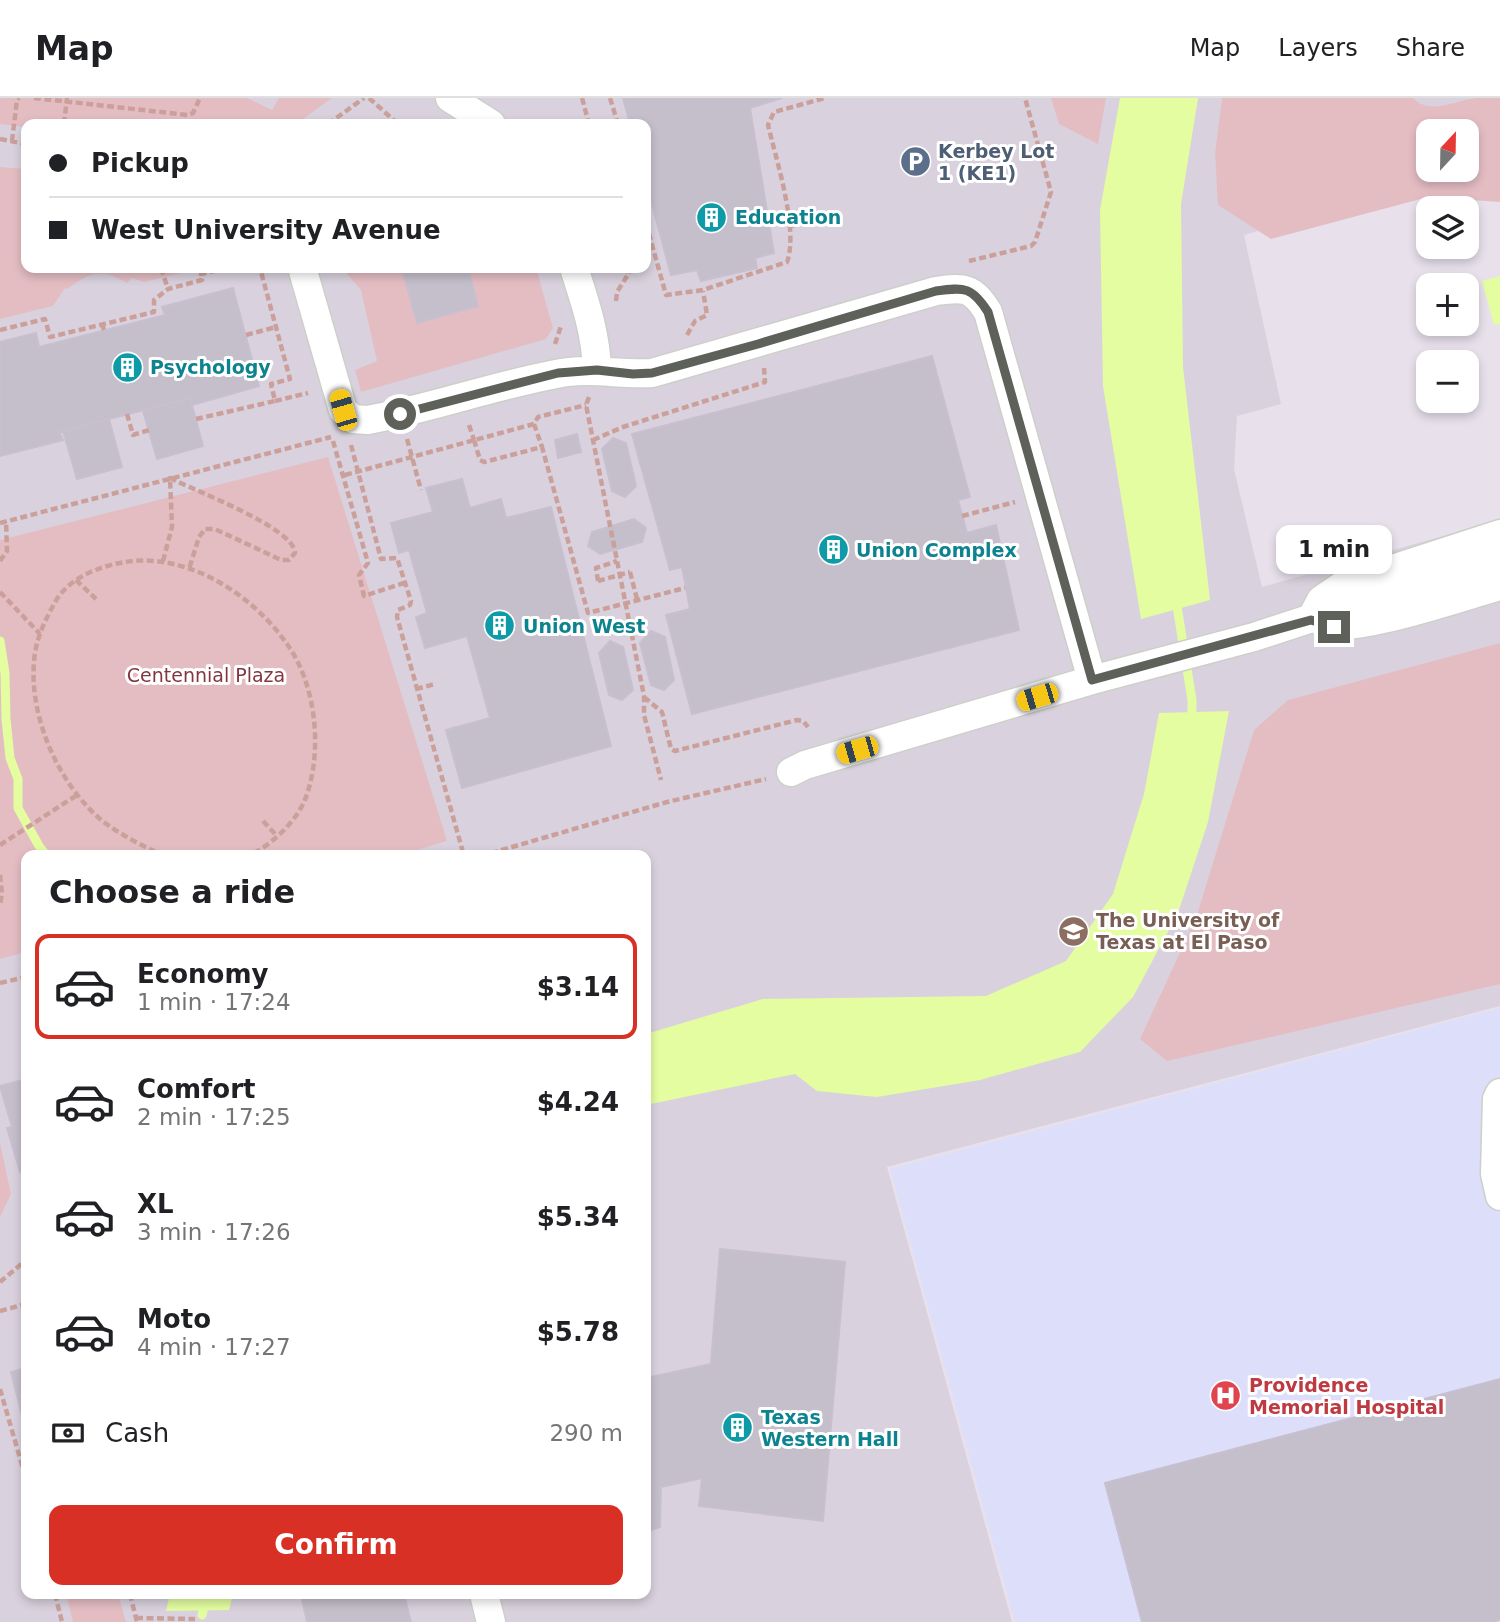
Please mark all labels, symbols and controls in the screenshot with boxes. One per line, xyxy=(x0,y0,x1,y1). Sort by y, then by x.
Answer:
text: Map xyxy=(35,29,114,68)
text: Map xyxy=(1190,34,1240,62)
text: Layers xyxy=(1278,34,1358,62)
text: Share xyxy=(1396,34,1465,62)
north arrow xyxy=(1416,119,1479,182)
map controls xyxy=(1416,119,1479,413)
place label: Kerbey Lot 1 (KE1) xyxy=(938,140,1054,184)
parking icon: Kerbey Lot 1 (KE1) xyxy=(898,145,932,179)
text: Pickup xyxy=(91,148,189,178)
button: layers xyxy=(1416,196,1479,259)
building icon: Education xyxy=(695,200,729,234)
place label: Education xyxy=(735,206,841,228)
text: West University Avenue xyxy=(91,215,441,245)
button: + xyxy=(1416,273,1479,336)
building icon: Psychology xyxy=(110,350,144,384)
button: − xyxy=(1416,350,1479,413)
place label: Psychology xyxy=(150,356,271,378)
car xyxy=(328,387,359,433)
route start xyxy=(384,398,416,430)
callout: 1 min xyxy=(1276,526,1392,574)
building icon: Union Complex xyxy=(816,533,850,567)
text: 1 min xyxy=(1298,536,1370,562)
place label: Union Complex xyxy=(856,539,1017,561)
building icon: Union West xyxy=(483,609,517,643)
route end xyxy=(1318,611,1350,643)
place label: Union West xyxy=(523,615,645,637)
park label: Centennial Plaza xyxy=(127,664,285,686)
car xyxy=(1014,681,1061,713)
car xyxy=(834,734,881,766)
text: Choose a ride xyxy=(49,873,295,911)
place label: The University of Texas at El Paso xyxy=(1096,909,1280,953)
school or university icon: The University of Texas at El Paso xyxy=(1056,914,1090,948)
icon: car xyxy=(53,955,116,1018)
text: Economy xyxy=(137,959,268,989)
text: $3.14 xyxy=(537,972,619,1002)
text: 1 min · 17:24 xyxy=(137,989,291,1015)
icon: car xyxy=(53,1070,116,1133)
text: Comfort xyxy=(137,1074,255,1104)
text: $4.24 xyxy=(537,1087,619,1117)
text: 2 min · 17:25 xyxy=(137,1104,291,1130)
icon: car xyxy=(53,1185,116,1248)
text: XL xyxy=(137,1189,174,1219)
text: $5.34 xyxy=(537,1202,619,1232)
text: 3 min · 17:26 xyxy=(137,1219,291,1245)
icon: car xyxy=(53,1300,116,1363)
text: Moto xyxy=(137,1304,211,1334)
text: $5.78 xyxy=(537,1317,619,1347)
text: 4 min · 17:27 xyxy=(137,1334,291,1360)
place label: Providence Memorial Hospital xyxy=(1249,1374,1444,1418)
hospital icon: Providence Memorial Hospital xyxy=(1209,1379,1243,1413)
place label: Texas Western Hall xyxy=(761,1406,899,1450)
building icon: Texas Western Hall xyxy=(721,1411,755,1445)
icon: cash xyxy=(49,1414,87,1452)
text: Cash xyxy=(105,1418,169,1448)
text: 290 m xyxy=(549,1420,623,1446)
button: Confirm xyxy=(49,1505,623,1585)

